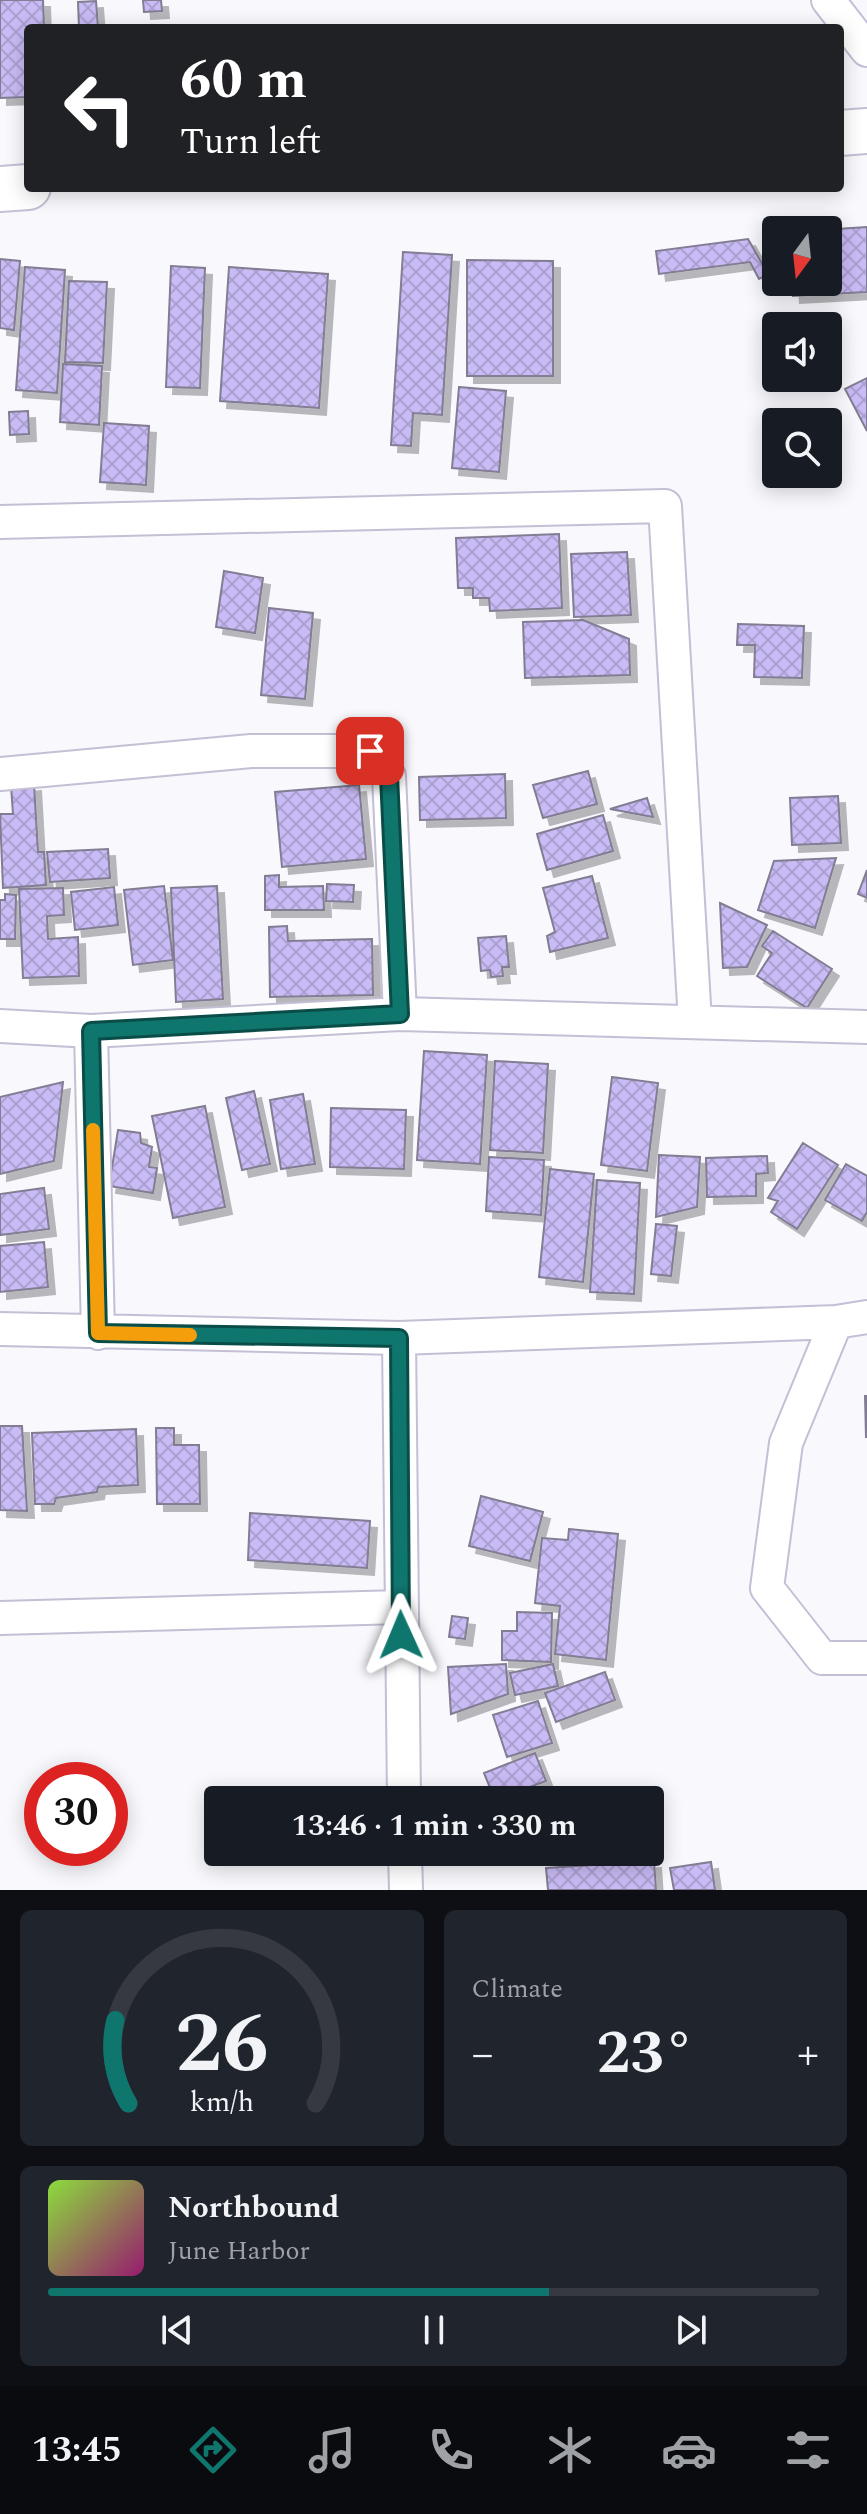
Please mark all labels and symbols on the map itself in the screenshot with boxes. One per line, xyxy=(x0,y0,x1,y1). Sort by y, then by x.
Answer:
north arrow xyxy=(762,216,842,296)
pin xyxy=(336,717,404,785)
position arrow xyxy=(359,1593,443,1677)
speed limit sign: 30 xyxy=(24,1762,128,1866)

